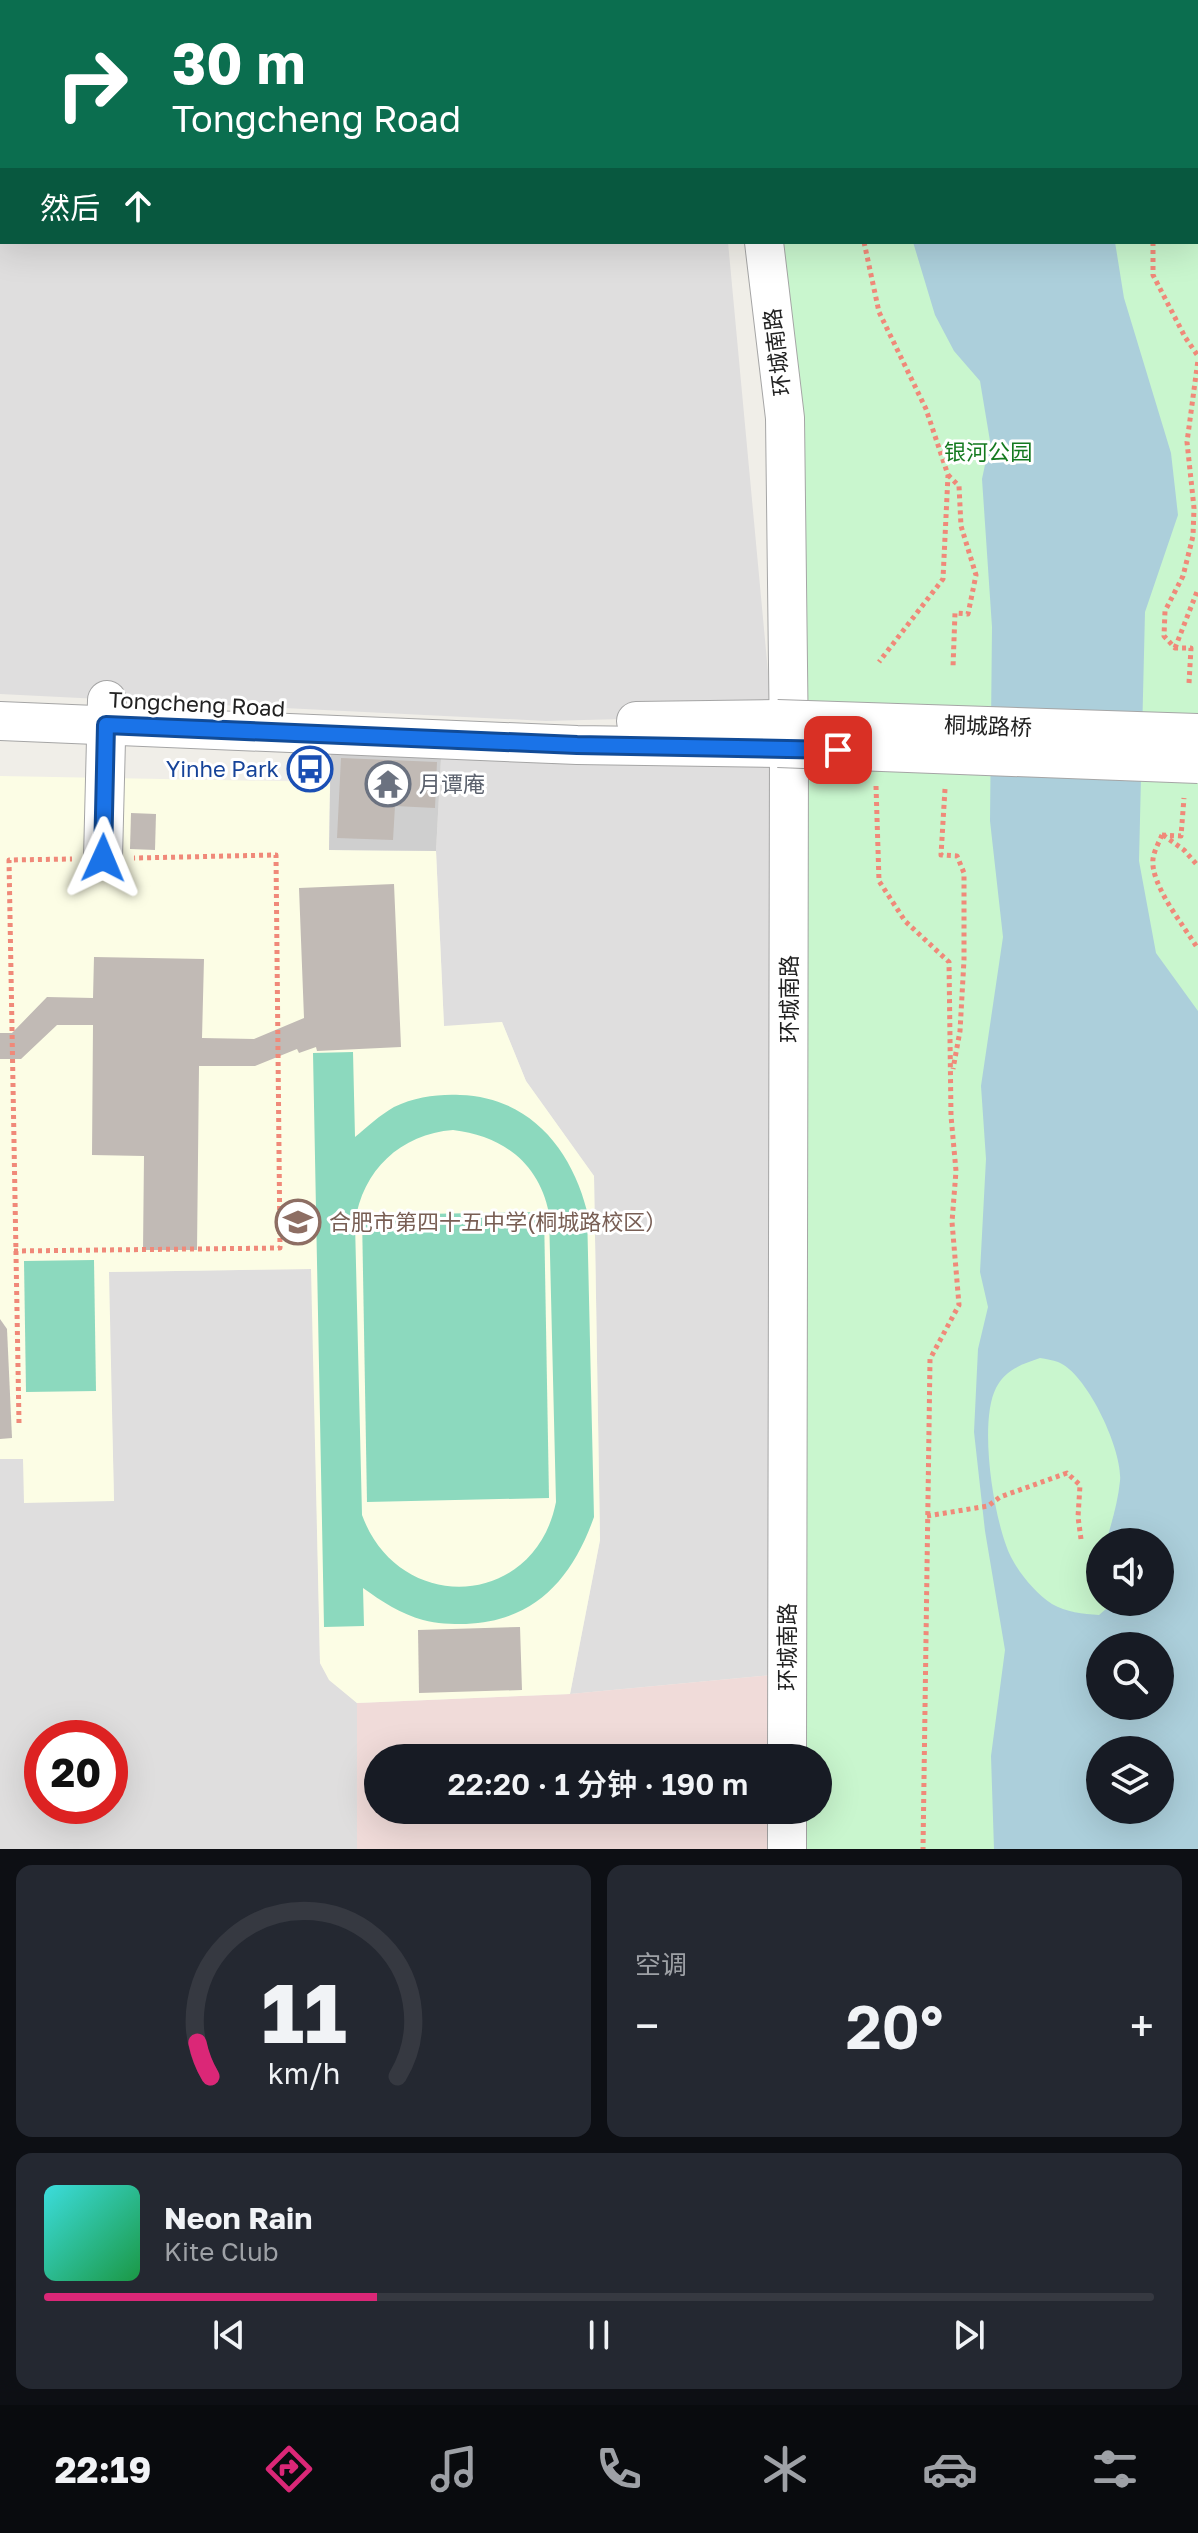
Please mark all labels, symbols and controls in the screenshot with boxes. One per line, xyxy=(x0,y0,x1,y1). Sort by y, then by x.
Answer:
text: 30 m xyxy=(172,29,306,96)
icon: right xyxy=(40,32,144,136)
text: Tongcheng Road xyxy=(172,97,461,140)
icon: ahead xyxy=(116,184,160,228)
text: 然后 xyxy=(40,190,100,226)
street label: 环城南路 xyxy=(758,307,795,397)
park label: 银河公园 xyxy=(944,438,1032,465)
street label: Tongcheng Road xyxy=(108,685,286,722)
street label: 桐城路桥 xyxy=(944,710,1032,741)
pin xyxy=(804,716,872,784)
icon: arrive xyxy=(816,728,860,772)
bus stop icon: Yinhe Park xyxy=(286,745,334,793)
place label: Yinhe Park xyxy=(166,755,279,782)
temple icon: 月谭庵 xyxy=(364,760,412,808)
place label: 月谭庵 xyxy=(419,770,485,797)
position arrow xyxy=(61,816,145,900)
street label: 环城南路 xyxy=(775,955,802,1043)
school or university icon: 合肥市第四十五中学(桐城路校区） xyxy=(274,1198,322,1246)
place label: 合肥市第四十五中学(桐城路校区） xyxy=(329,1208,667,1235)
map controls xyxy=(1086,1528,1174,1824)
button: sound xyxy=(1086,1528,1174,1616)
street label: 环城南路 xyxy=(773,1603,800,1691)
button: search xyxy=(1086,1632,1174,1720)
speed limit sign: 20 xyxy=(24,1720,128,1824)
button: layers xyxy=(1086,1736,1174,1824)
text: 22:20 · 1 分钟 · 190 m xyxy=(448,1766,748,1802)
text: 空调 xyxy=(635,1949,687,1980)
text: 11 xyxy=(261,1961,346,2061)
text: 20° xyxy=(846,1990,943,2062)
text: − xyxy=(635,1999,659,2052)
text: + xyxy=(1130,1999,1154,2052)
text: km/h xyxy=(267,2056,340,2090)
text: Neon Rain xyxy=(164,2200,312,2236)
text: Kite Club xyxy=(164,2236,279,2267)
icon: previous xyxy=(207,2313,251,2357)
icon: pause xyxy=(577,2313,621,2357)
icon: next xyxy=(947,2313,991,2357)
icon: directions xyxy=(261,2441,317,2497)
icon: music xyxy=(426,2441,482,2497)
icon: phone xyxy=(591,2441,647,2497)
icon: climate xyxy=(757,2441,813,2497)
icon: car xyxy=(922,2441,978,2497)
icon: filters xyxy=(1087,2441,1143,2497)
text: 22:19 xyxy=(55,2448,151,2491)

